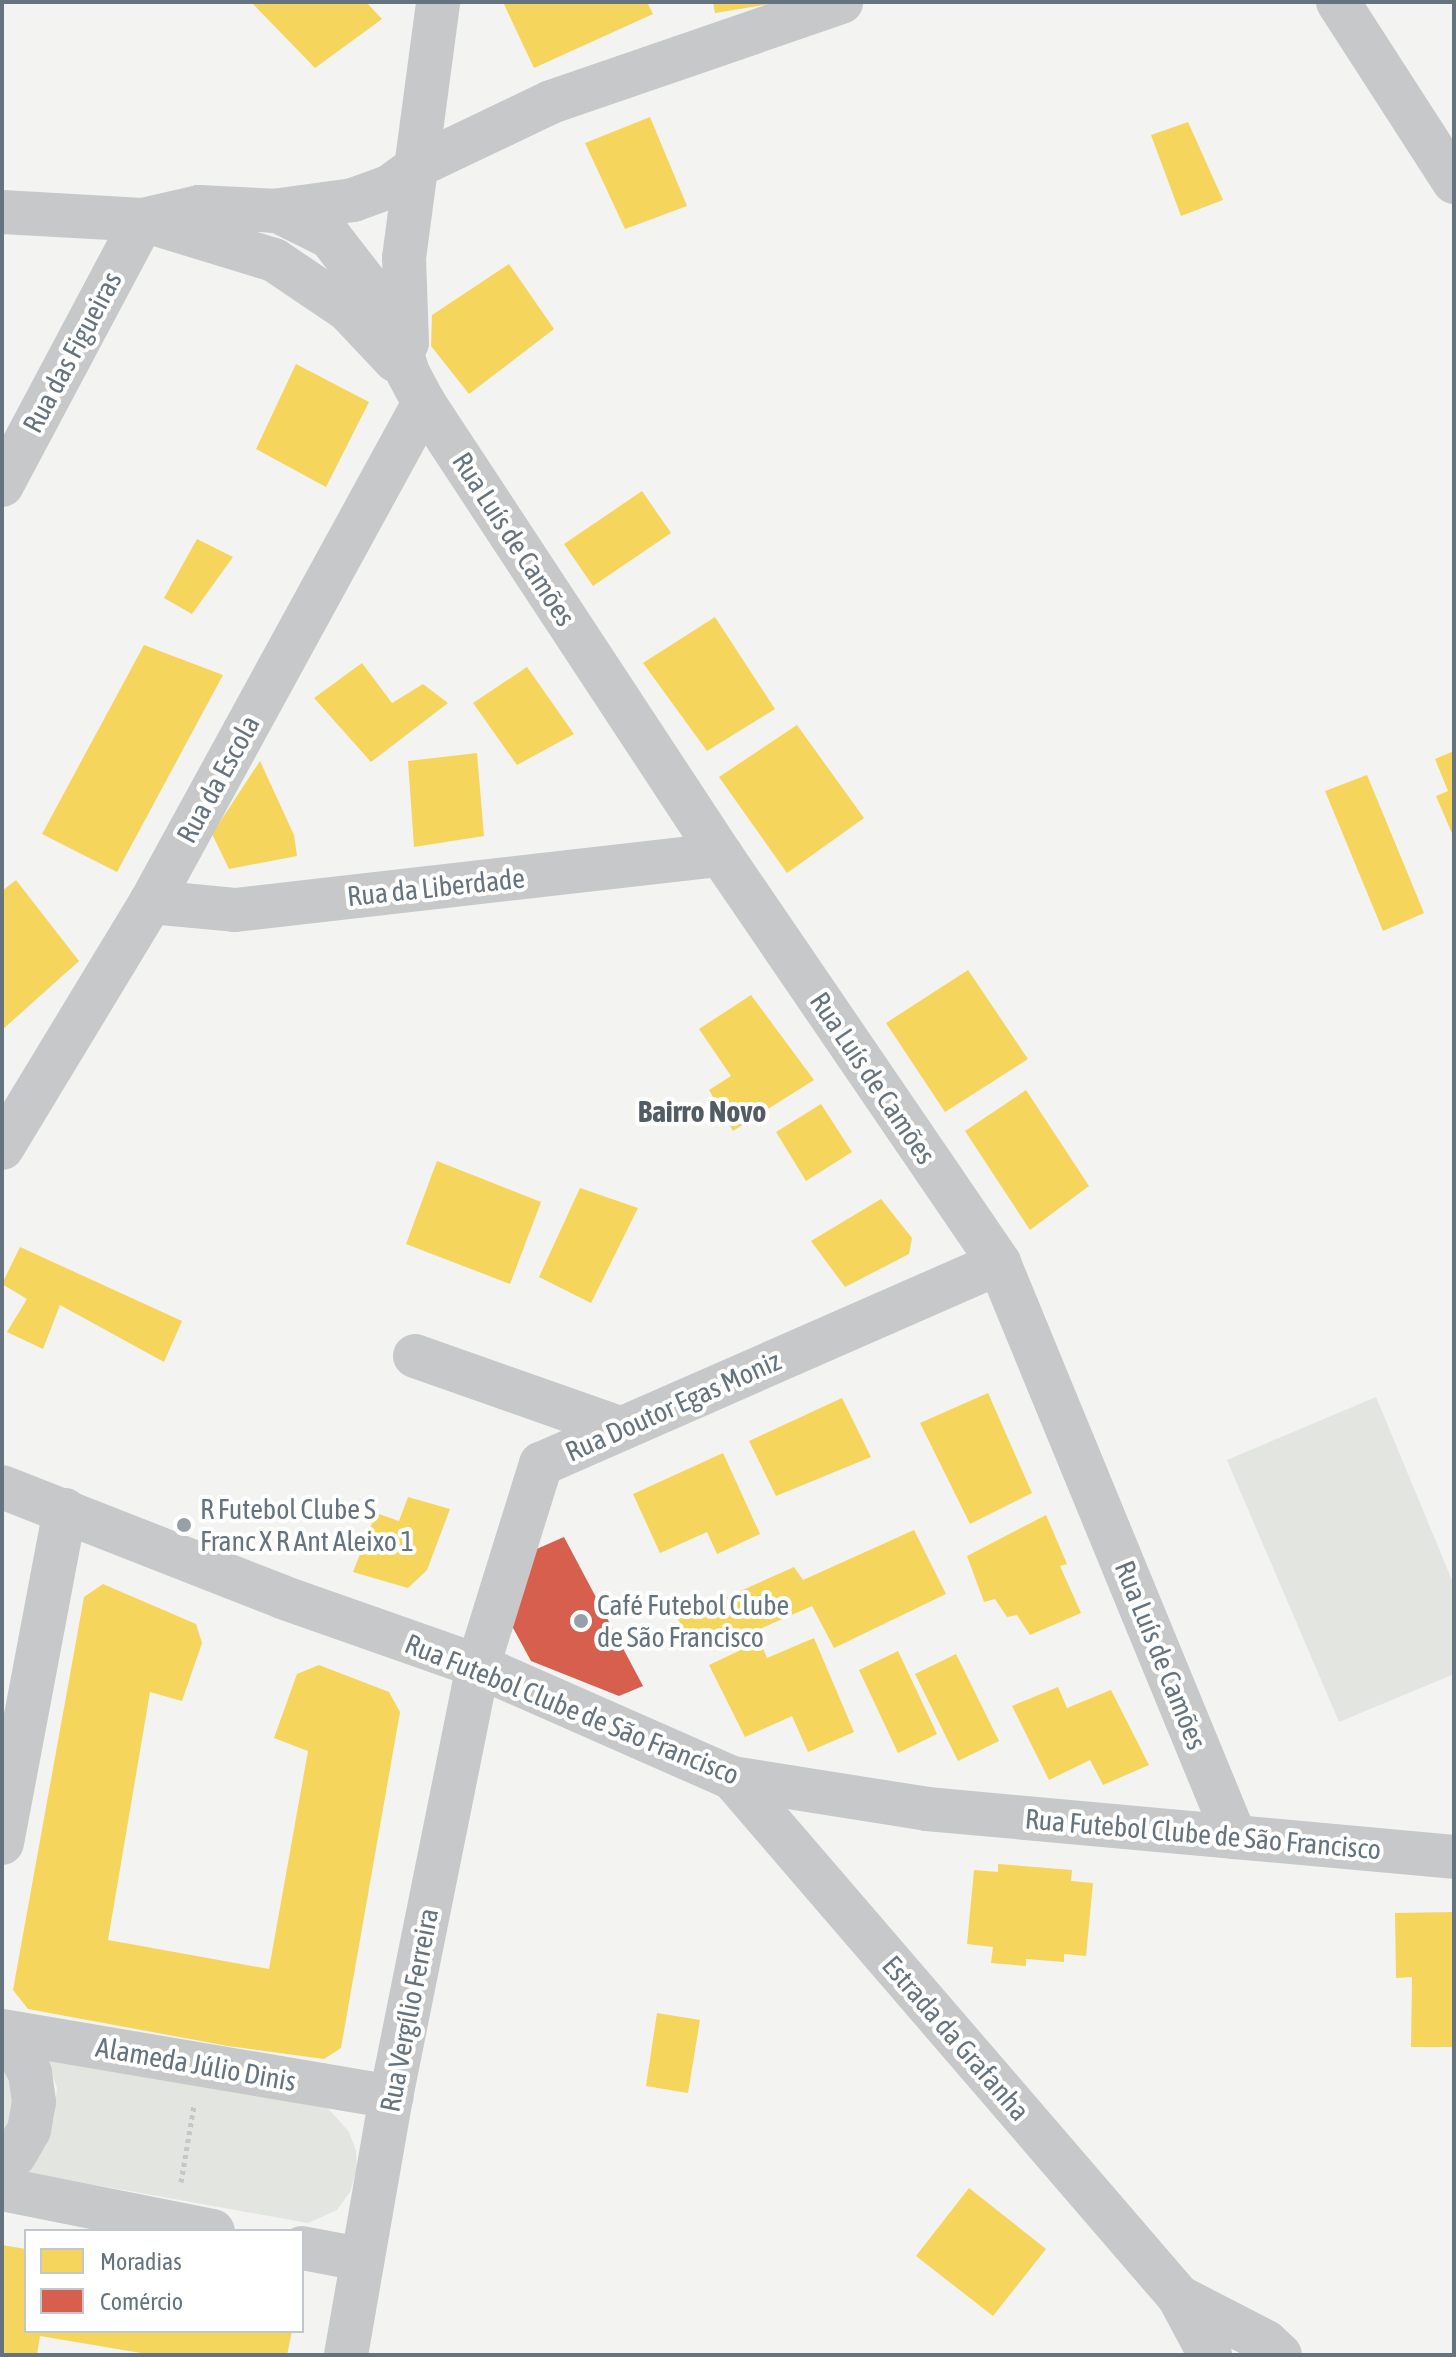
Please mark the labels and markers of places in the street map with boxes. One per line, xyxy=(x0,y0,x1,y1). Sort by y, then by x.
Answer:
place label: R Futebol Clube S Franc X R Ant Aleixo 1 xyxy=(200,1492,414,1558)
marker: R Futebol Clube S Franc X R Ant Aleixo 1 xyxy=(175,1516,193,1534)
place label: Café Futebol Clube de São Francisco xyxy=(597,1588,789,1654)
marker: Café Futebol Clube de São Francisco xyxy=(572,1612,590,1630)

